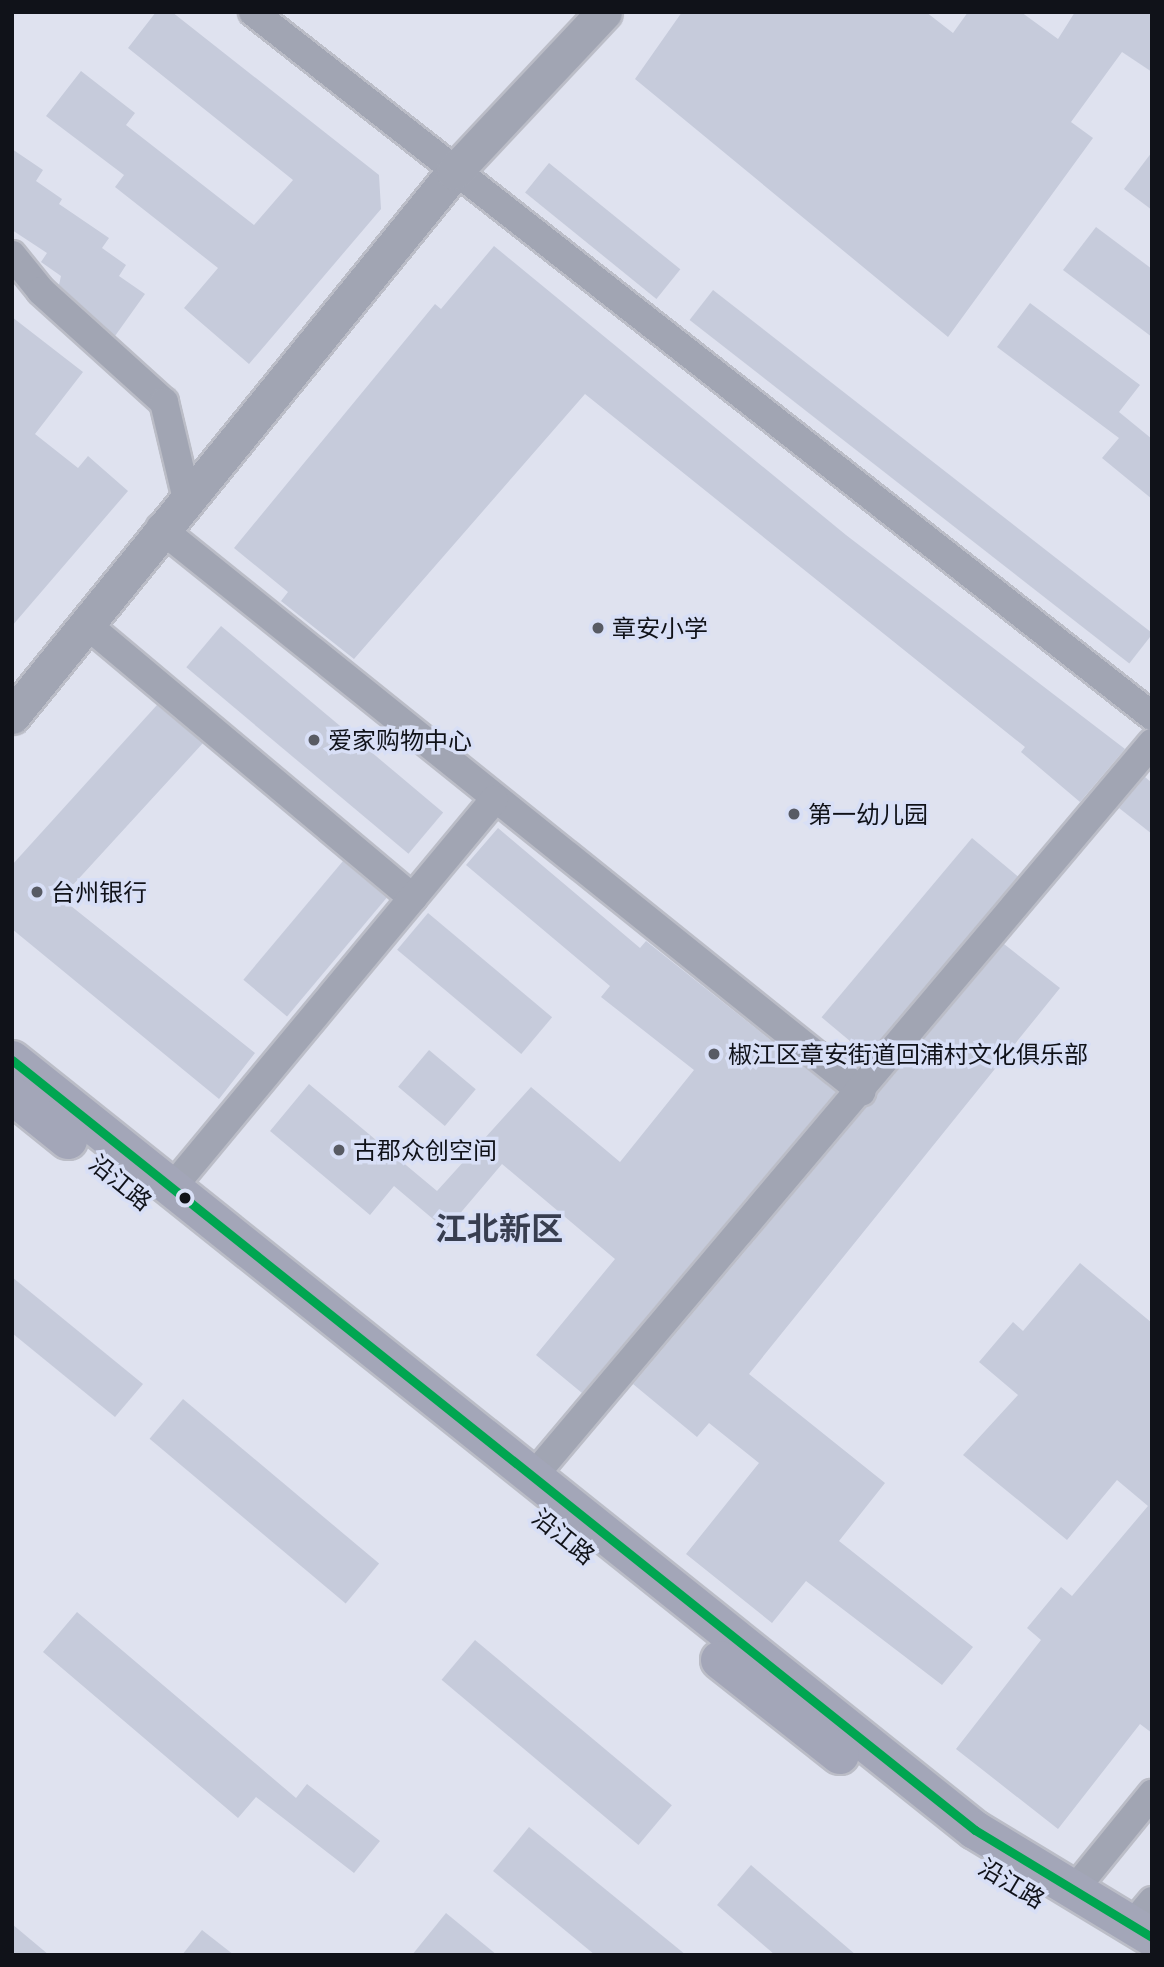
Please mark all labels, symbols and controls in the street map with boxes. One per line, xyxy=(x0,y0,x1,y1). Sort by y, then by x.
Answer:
place label: 章安小学 xyxy=(612,614,708,642)
marker: 章安小学 xyxy=(590,620,606,636)
place label: 爱家购物中心 xyxy=(328,726,472,754)
marker: 爱家购物中心 xyxy=(306,732,322,748)
place label: 第一幼儿园 xyxy=(808,800,928,828)
marker: 第一幼儿园 xyxy=(786,806,802,822)
place label: 台州银行 xyxy=(51,878,147,906)
marker: 台州银行 xyxy=(29,884,45,900)
place label: 椒江区章安街道回浦村文化俱乐部 xyxy=(728,1040,1088,1068)
marker: 椒江区章安街道回浦村文化俱乐部 xyxy=(706,1046,722,1062)
place label: 古郡众创空间 xyxy=(353,1136,497,1164)
marker: 古郡众创空间 xyxy=(331,1142,347,1158)
street label: 沿江路 xyxy=(84,1148,158,1216)
unlabelled marker xyxy=(178,1191,192,1205)
district label: 江北新区 xyxy=(435,1208,563,1246)
street label: 沿江路 xyxy=(527,1502,601,1570)
street label: 沿江路 xyxy=(974,1852,1050,1914)

